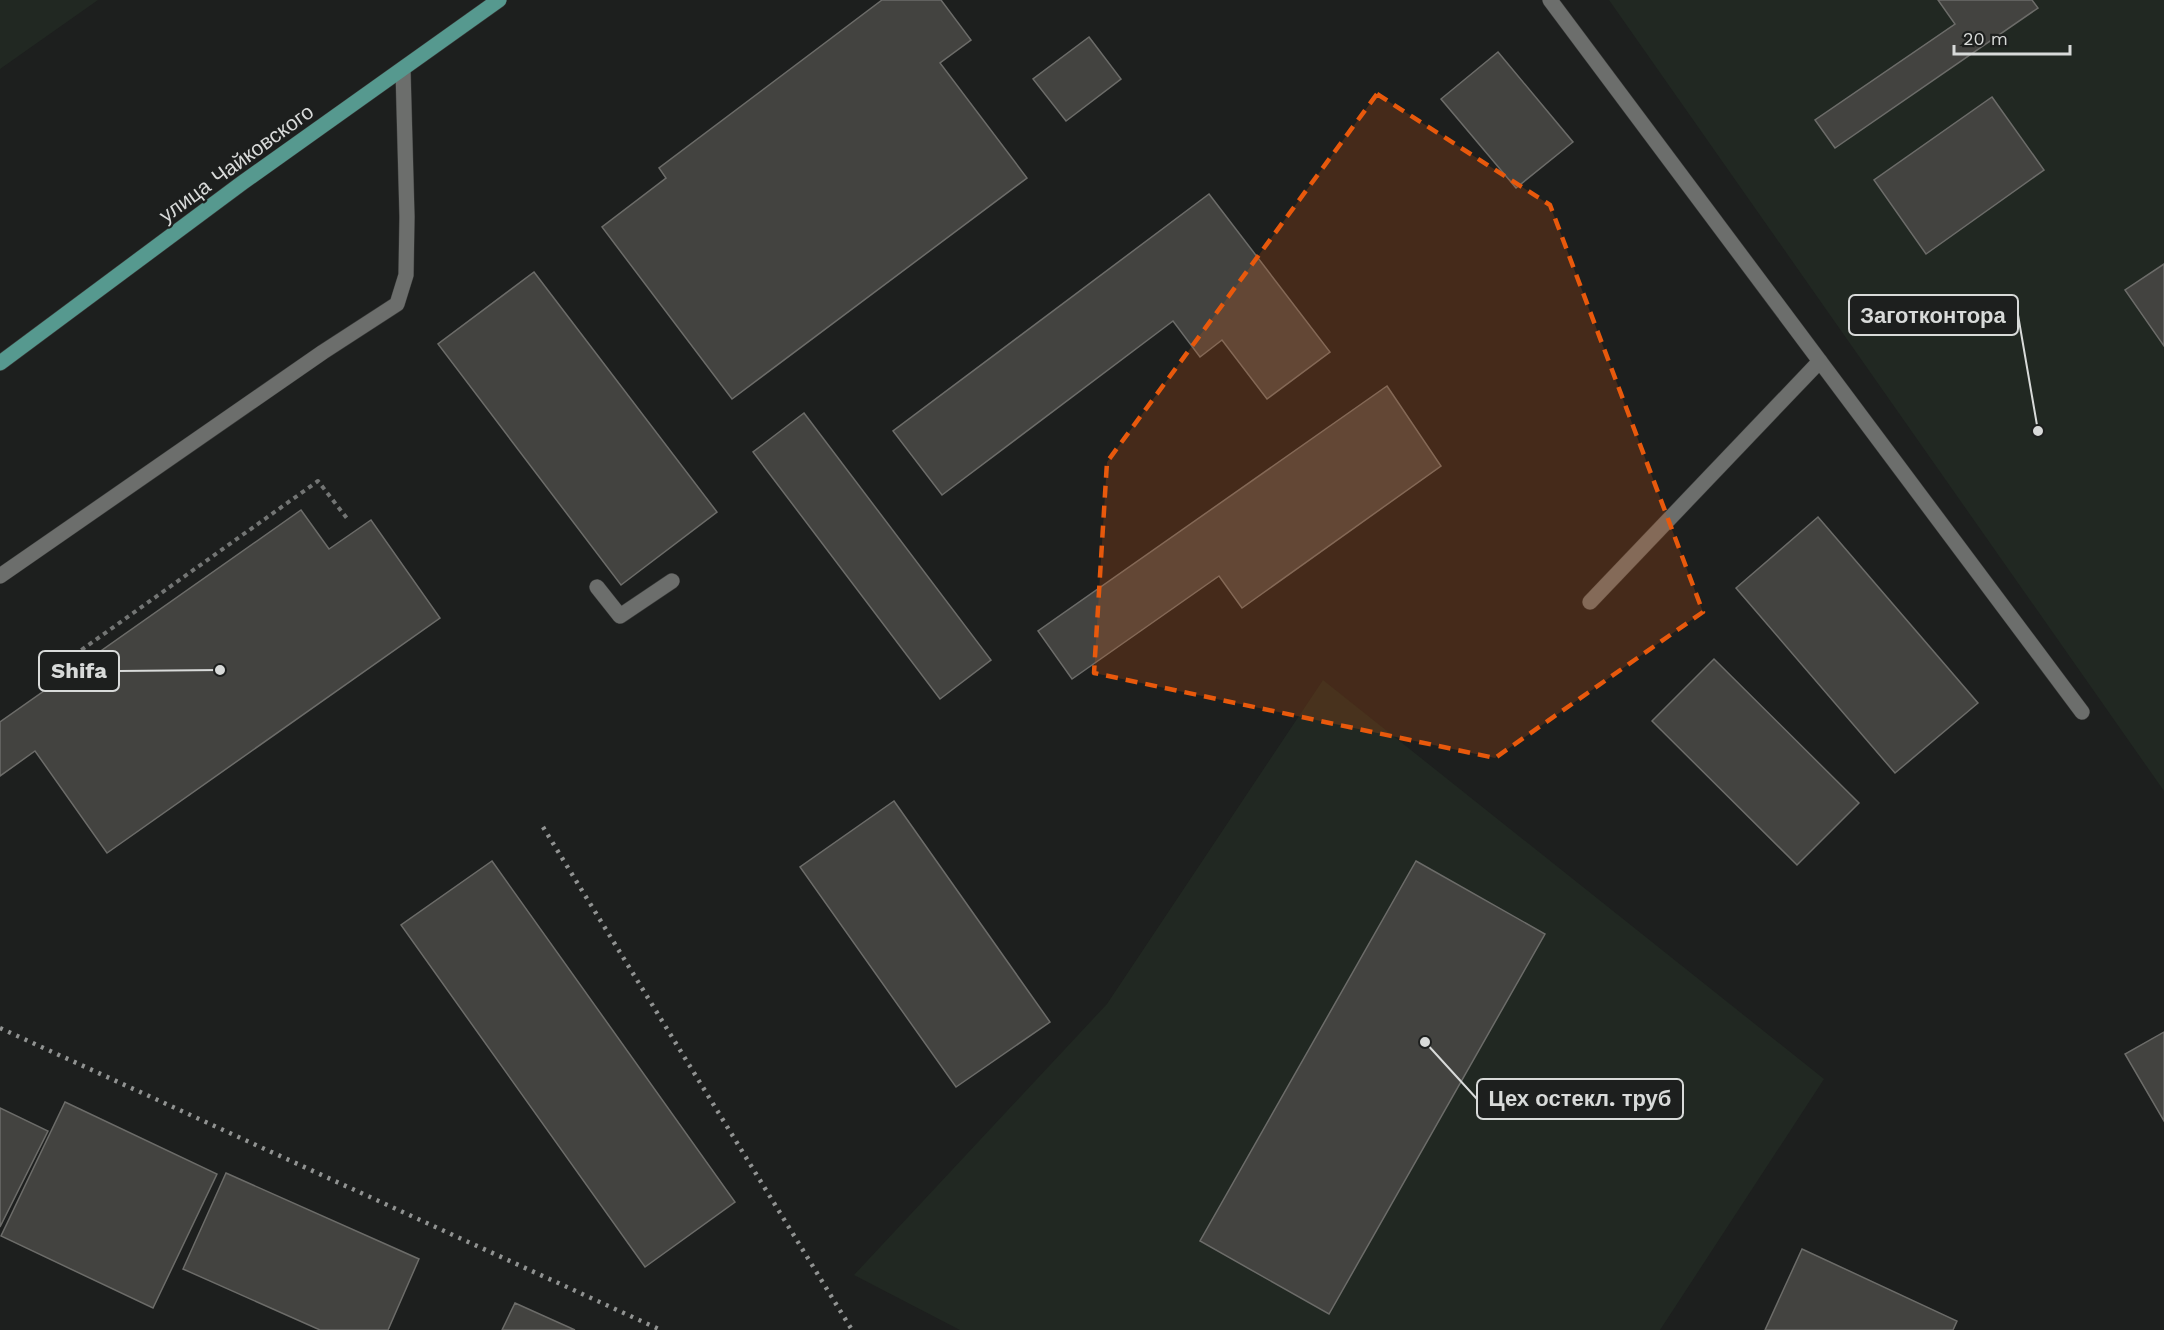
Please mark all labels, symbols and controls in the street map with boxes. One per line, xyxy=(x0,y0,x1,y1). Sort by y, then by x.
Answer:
scale bar xyxy=(1954,18,2070,56)
text: 20 m xyxy=(1963,28,2008,49)
street label: улица Чайковского xyxy=(154,99,318,227)
callout: Заготконтора xyxy=(1849,295,2018,335)
text: Заготконтора xyxy=(1860,303,2007,328)
callout: Shifa xyxy=(39,651,119,691)
text: Shifa xyxy=(51,658,107,683)
callout: Цех остекл. труб xyxy=(1477,1079,1683,1119)
text: Цех остекл. труб xyxy=(1489,1086,1671,1111)

